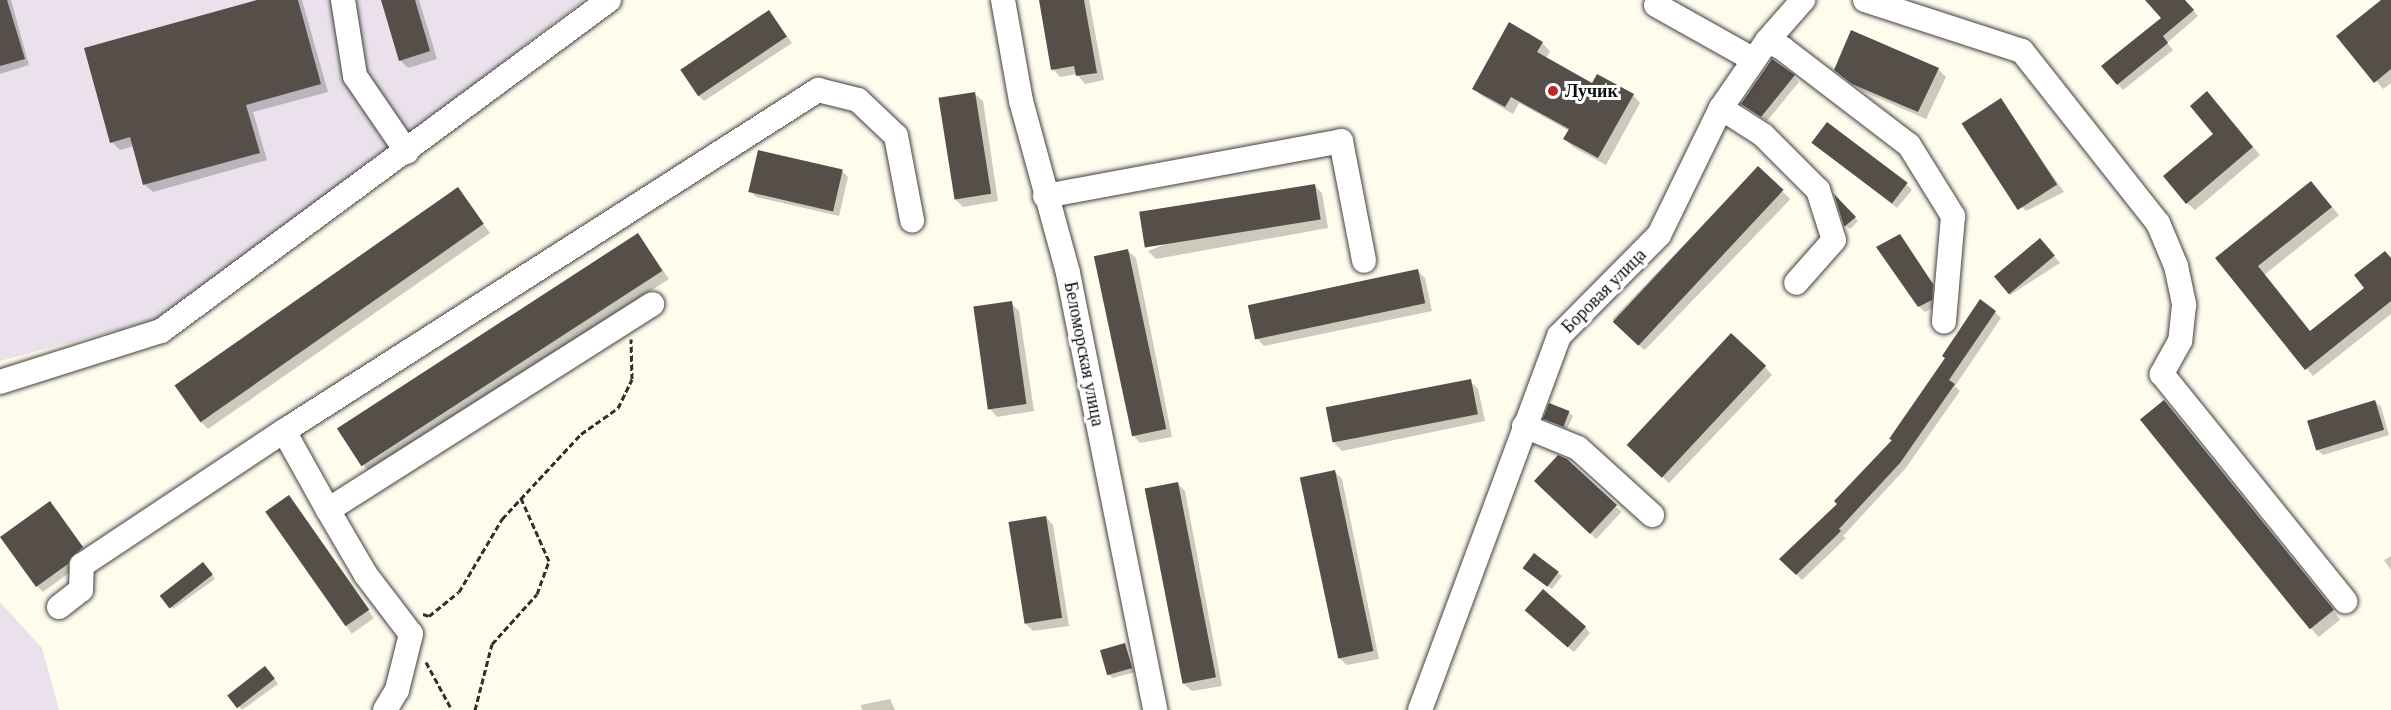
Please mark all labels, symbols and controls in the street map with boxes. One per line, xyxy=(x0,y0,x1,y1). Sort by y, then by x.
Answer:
place label: Лучик xyxy=(1565,80,1618,102)
marker: Лучик xyxy=(1546,84,1560,98)
street label: Боровая улица xyxy=(1557,244,1651,338)
street label: Беломорская улица xyxy=(1059,280,1109,428)

